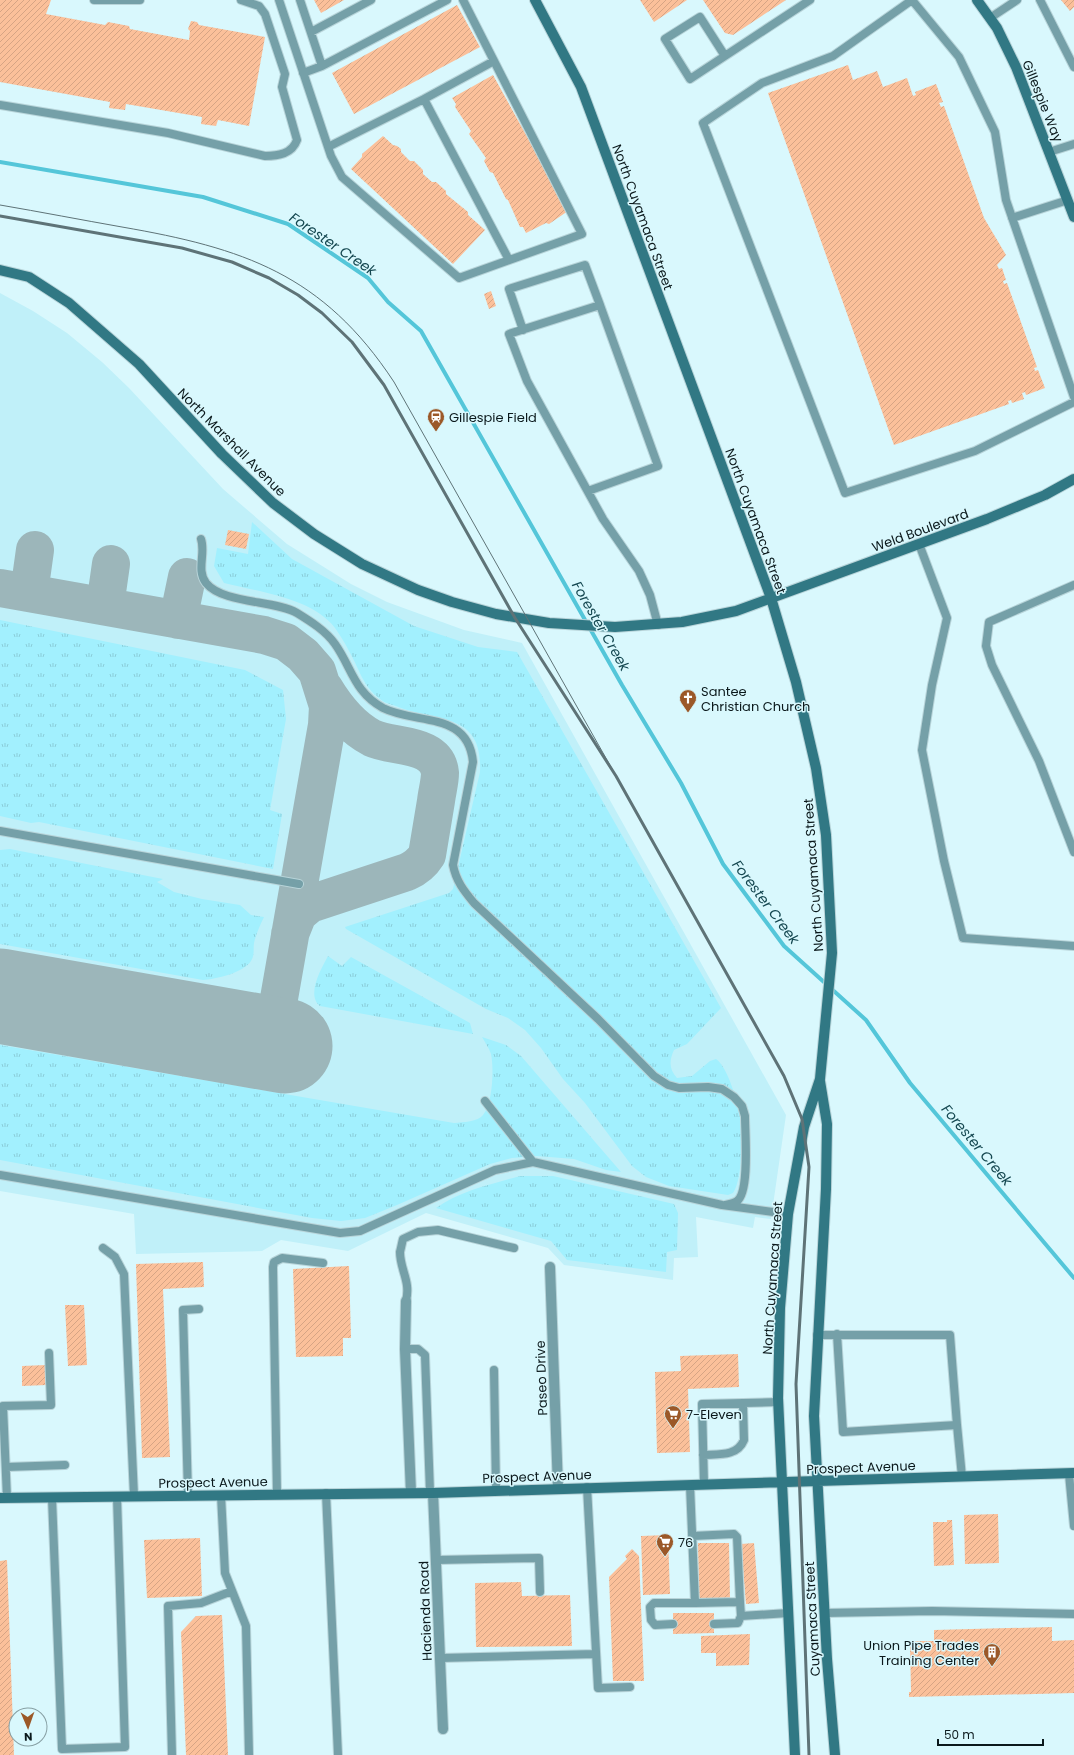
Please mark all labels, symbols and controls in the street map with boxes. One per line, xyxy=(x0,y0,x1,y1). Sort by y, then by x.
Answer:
street label: Gillespie Way xyxy=(1017,57,1068,146)
street label: North Cuyamaca Street xyxy=(607,142,678,293)
water label: Forester Creek xyxy=(286,207,381,281)
street label: North Marshall Avenue xyxy=(173,384,290,501)
station icon: Gillespie Field xyxy=(426,407,446,432)
place label: Gillespie Field xyxy=(449,408,537,427)
street label: North Cuyamaca Street xyxy=(720,446,791,597)
street label: Weld Boulevard xyxy=(869,504,971,557)
water label: Forester Creek xyxy=(567,577,635,675)
place label: Santee Christian Church xyxy=(701,682,810,716)
church icon: Santee Christian Church xyxy=(678,688,698,713)
street label: North Cuyamaca Street xyxy=(799,797,828,952)
water label: Forester Creek xyxy=(728,856,805,949)
water label: Forester Creek xyxy=(937,1100,1018,1191)
street label: North Cuyamaca Street xyxy=(758,1200,787,1355)
street label: Paseo Drive xyxy=(531,1340,552,1416)
supermarket icon: 7-Eleven xyxy=(663,1404,683,1429)
place label: 7-Eleven xyxy=(686,1405,742,1424)
street label: Prospect Avenue xyxy=(806,1456,916,1479)
street label: Prospect Avenue xyxy=(482,1465,592,1488)
street label: Prospect Avenue xyxy=(158,1472,268,1493)
supermarket icon: 76 xyxy=(655,1532,675,1557)
place label: 76 xyxy=(678,1533,693,1552)
street label: Hacienda Road xyxy=(414,1561,437,1661)
street label: Cuyamaca Street xyxy=(800,1561,825,1677)
place label: Union Pipe Trades Training Center xyxy=(863,1636,979,1670)
building icon: Union Pipe Trades Training Center xyxy=(982,1642,1002,1667)
north arrow xyxy=(8,1707,48,1747)
scale bar xyxy=(938,1721,1043,1747)
text: 50 m xyxy=(944,1726,975,1743)
text: N xyxy=(24,1729,33,1745)

